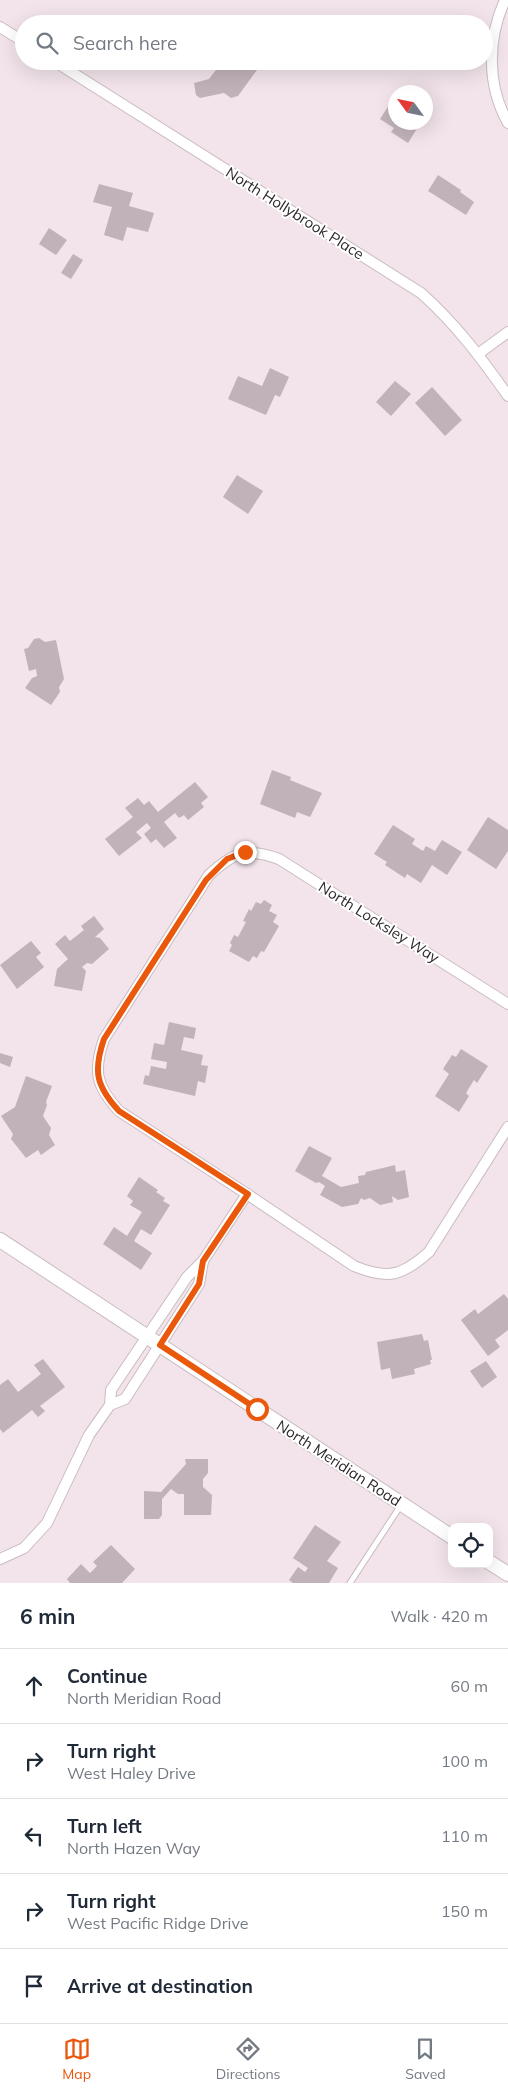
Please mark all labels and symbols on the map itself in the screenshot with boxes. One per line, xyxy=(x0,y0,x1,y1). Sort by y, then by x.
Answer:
north arrow xyxy=(388,85,433,130)
street label: North Hollybrook Place xyxy=(222,163,368,263)
route end xyxy=(234,841,257,864)
street label: North Locksley Way xyxy=(315,877,443,967)
route start xyxy=(246,1398,269,1421)
street label: North Meridian Road xyxy=(273,1416,405,1510)

